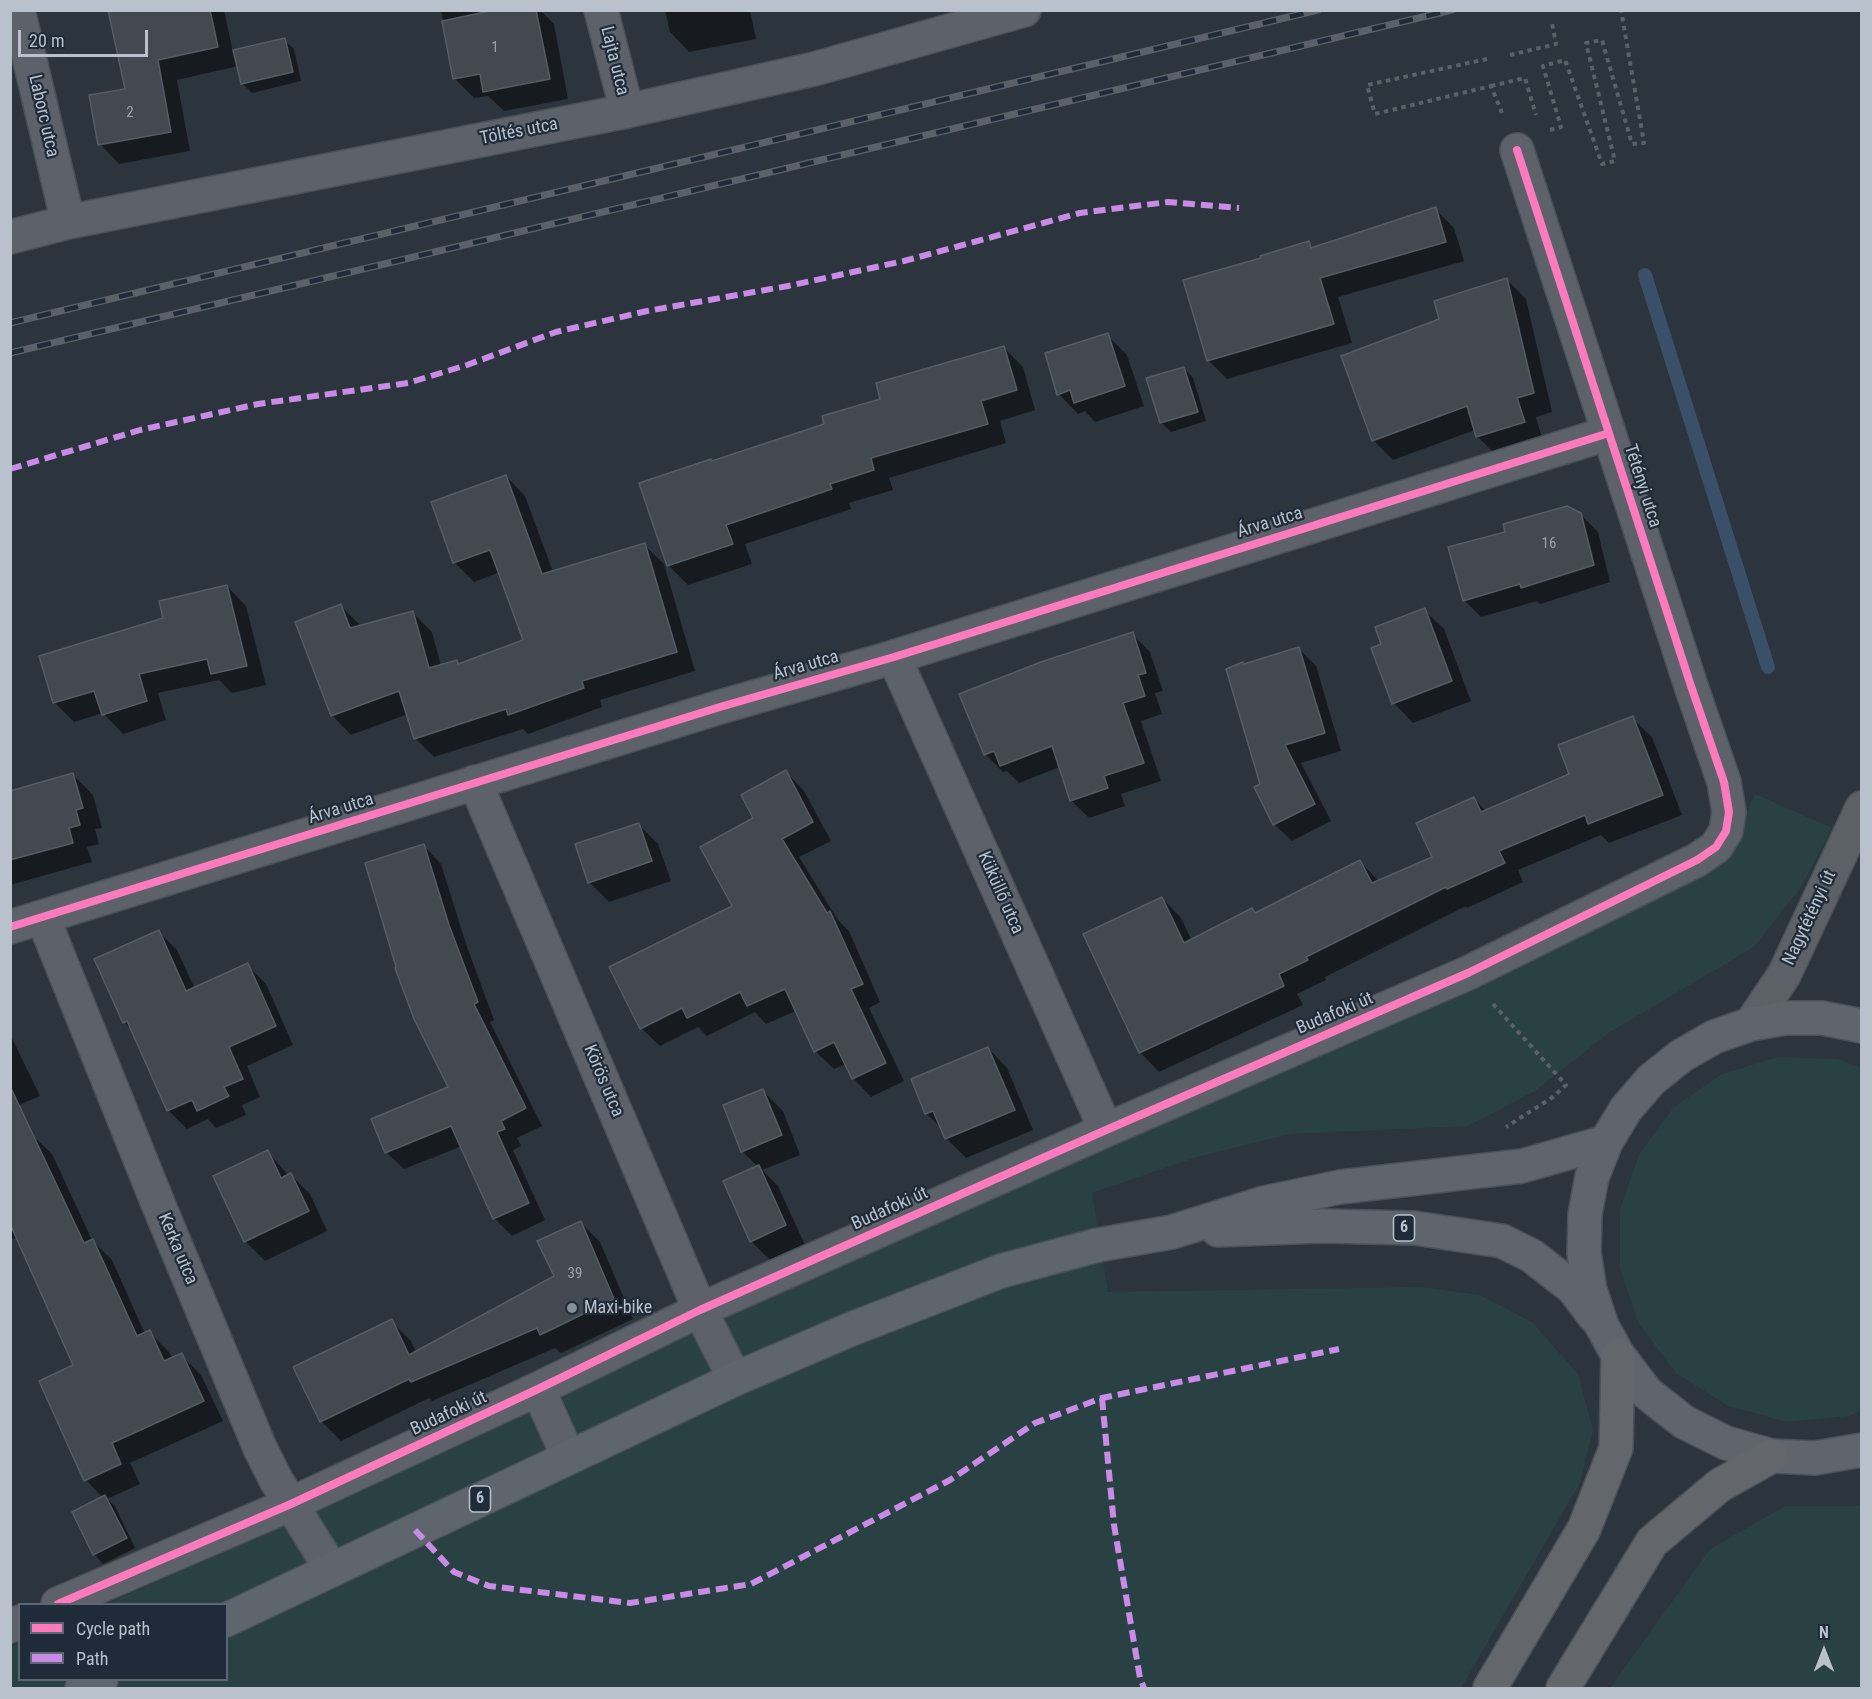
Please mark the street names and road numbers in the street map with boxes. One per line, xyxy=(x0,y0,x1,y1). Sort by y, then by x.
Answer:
street label: Lajta utca xyxy=(595,24,633,98)
street label: Laborc utca xyxy=(23,73,63,159)
street label: Töltés utca xyxy=(478,114,560,150)
street label: Tétényi utca xyxy=(1618,442,1666,530)
street label: Árva utca xyxy=(1235,503,1305,543)
street label: Árva utca xyxy=(771,646,841,686)
street label: Árva utca xyxy=(306,789,376,829)
street label: Küküllő utca xyxy=(972,849,1028,937)
street label: Nagytétényi út xyxy=(1779,867,1841,969)
street label: Budafoki út xyxy=(1293,988,1377,1040)
street label: Körös utca xyxy=(578,1042,628,1120)
street label: Budafoki út xyxy=(849,1183,931,1235)
street label: Kerka utca xyxy=(152,1210,202,1288)
road number: 6 xyxy=(1394,1215,1414,1241)
street label: Budafoki út xyxy=(408,1387,490,1441)
road number: 6 xyxy=(470,1486,490,1512)

